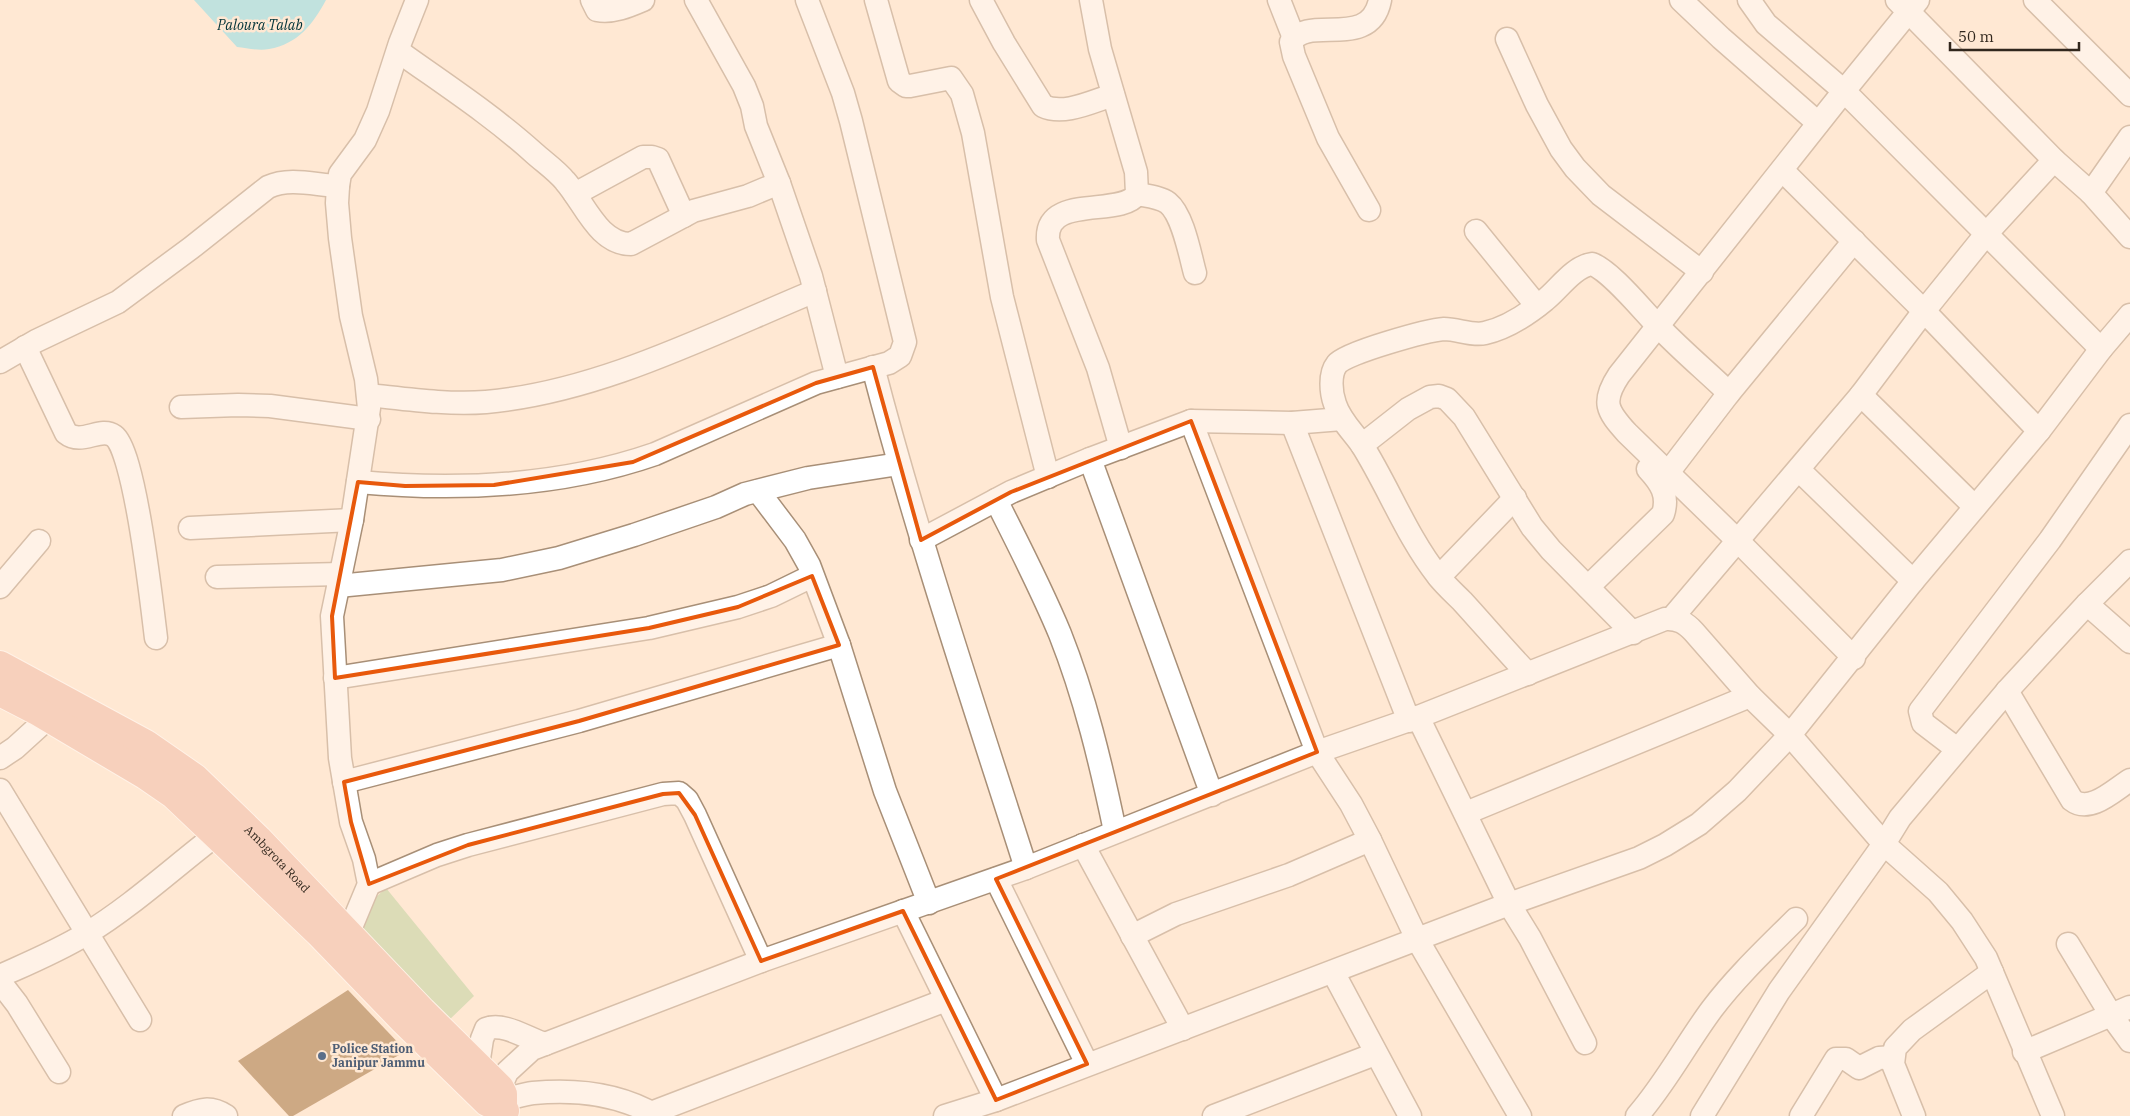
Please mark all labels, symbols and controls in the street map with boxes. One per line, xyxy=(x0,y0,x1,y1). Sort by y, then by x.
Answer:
water label: Paloura Talab xyxy=(216,16,303,34)
scale bar xyxy=(1950,20,2079,52)
text: 50 m xyxy=(1958,27,1994,46)
street label: Ambgrota Road xyxy=(241,822,313,896)
place label: Police Station Janipur Jammu xyxy=(332,1041,425,1070)
marker: Police Station Janipur Jammu xyxy=(316,1050,328,1062)

